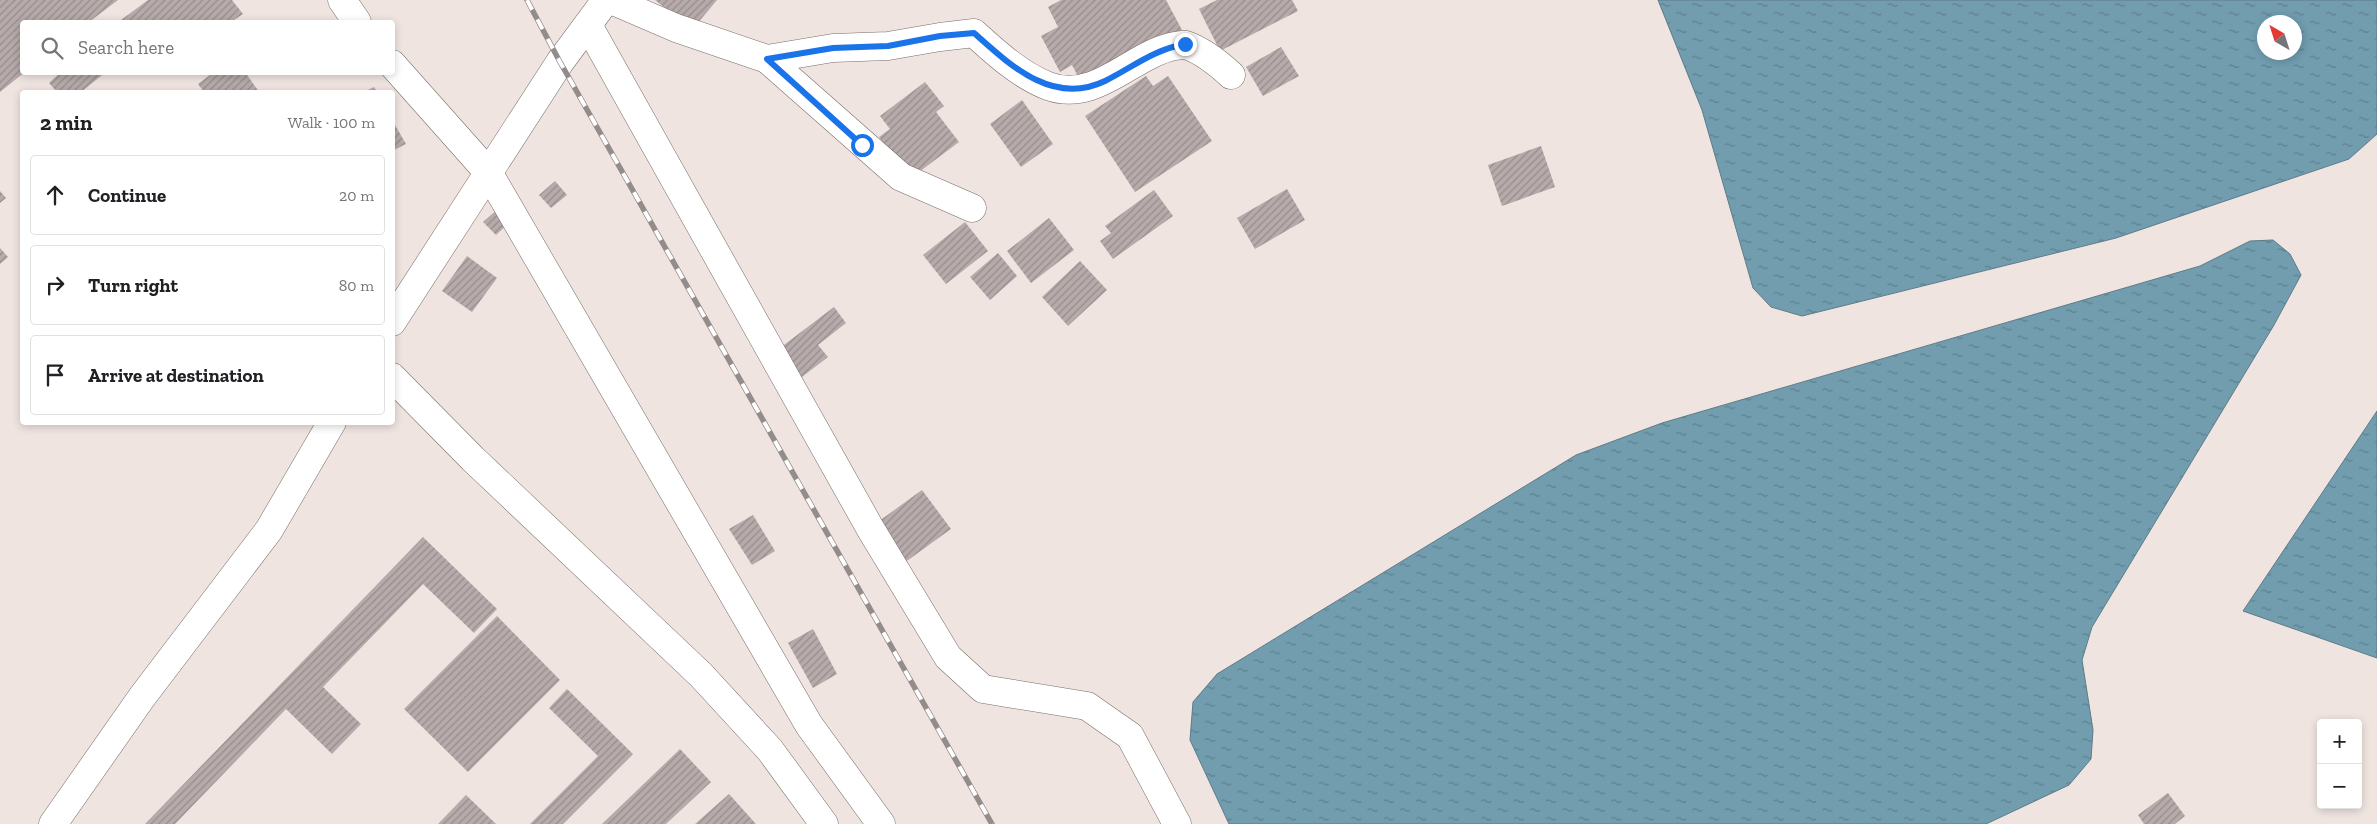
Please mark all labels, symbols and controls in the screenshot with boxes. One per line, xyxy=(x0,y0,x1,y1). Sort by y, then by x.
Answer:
north arrow xyxy=(2257,15,2302,60)
search box xyxy=(20,20,395,75)
route end xyxy=(1174,33,1197,56)
icon: search xyxy=(38,34,66,62)
text: Search here xyxy=(78,36,174,59)
text: 2 min xyxy=(40,110,92,135)
text: Walk · 100 m xyxy=(288,113,375,132)
route start xyxy=(851,134,874,157)
icon: ahead xyxy=(41,181,69,209)
text: Continue xyxy=(88,184,166,207)
text: 20 m xyxy=(339,186,374,205)
icon: right xyxy=(41,271,69,299)
text: Turn right xyxy=(88,274,178,297)
text: 80 m xyxy=(339,276,374,295)
icon: arrive xyxy=(41,361,69,389)
text: Arrive at destination xyxy=(88,364,264,387)
map controls xyxy=(2317,719,2362,809)
button: + xyxy=(2317,719,2362,764)
button: − xyxy=(2317,764,2362,809)

